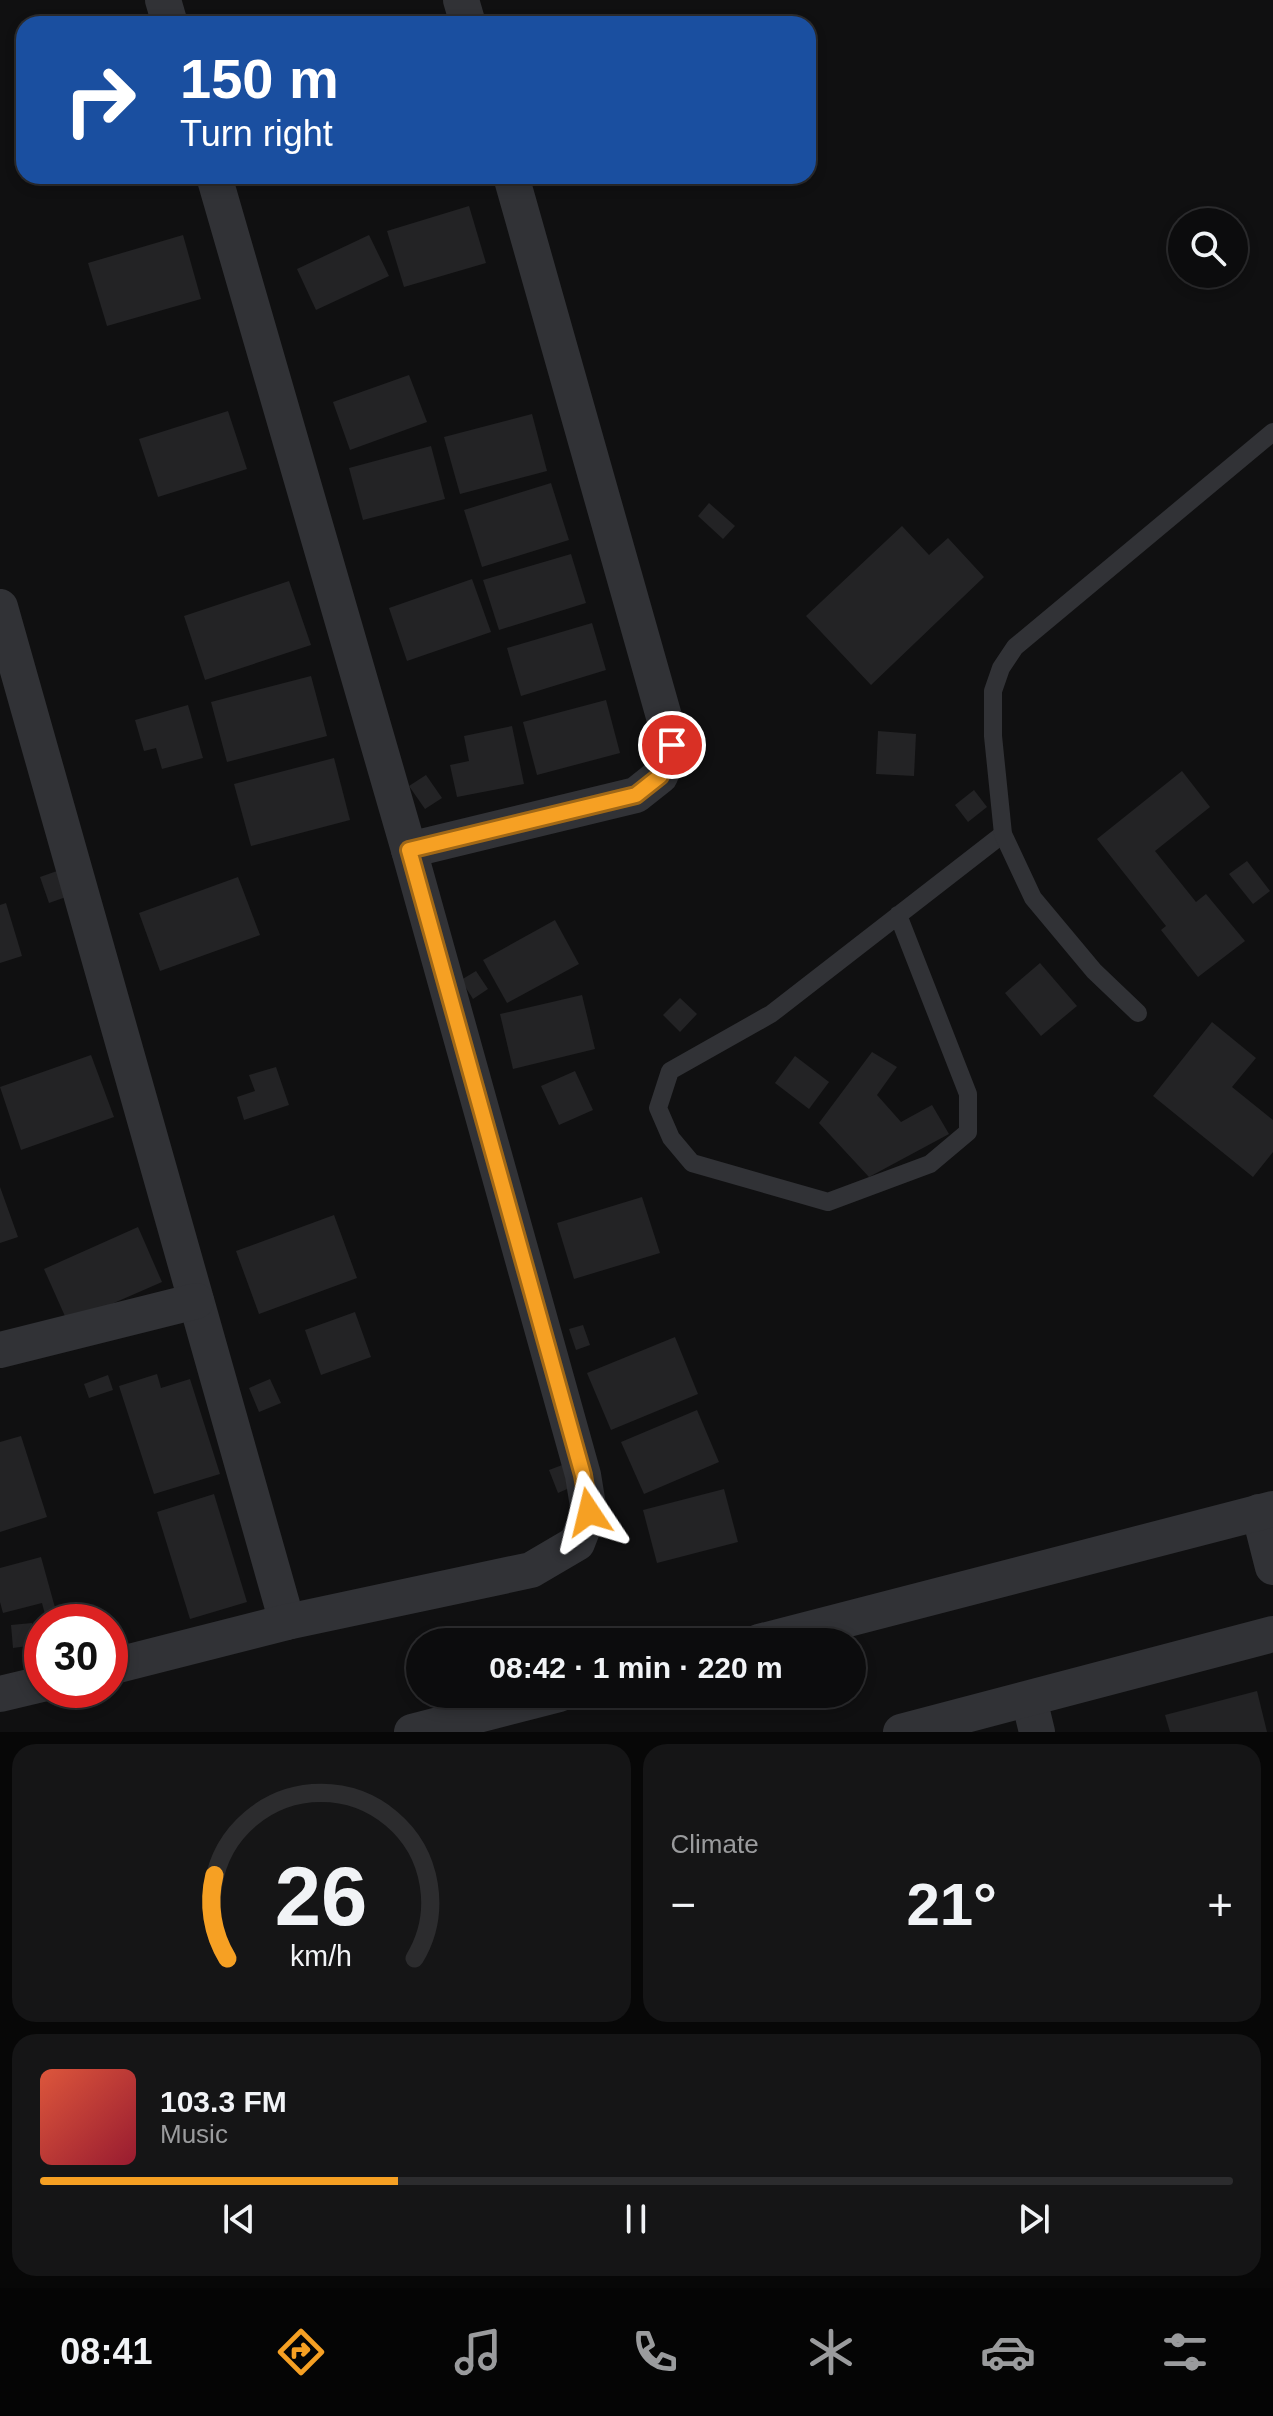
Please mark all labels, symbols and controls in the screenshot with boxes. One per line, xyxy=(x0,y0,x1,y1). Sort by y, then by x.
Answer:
text: 150 m xyxy=(180,47,339,110)
icon: right xyxy=(48,48,152,152)
text: Turn right xyxy=(180,113,333,154)
map controls xyxy=(1168,208,1248,288)
button: search xyxy=(1168,208,1248,288)
pin xyxy=(638,711,706,779)
icon: arrive xyxy=(650,723,694,767)
position arrow xyxy=(547,1470,631,1554)
speed limit sign: 30 xyxy=(24,1604,128,1708)
text: 08:42 · 1 min · 220 m xyxy=(489,1651,783,1684)
text: Climate xyxy=(671,1829,759,1859)
text: 26 xyxy=(275,1850,368,1943)
text: 21° xyxy=(906,1871,997,1938)
text: − xyxy=(671,1880,696,1929)
text: + xyxy=(1207,1880,1233,1929)
text: km/h xyxy=(290,1940,352,1972)
text: 103.3 FM xyxy=(160,2085,287,2118)
text: Music xyxy=(160,2119,228,2149)
icon: previous xyxy=(217,2197,261,2241)
icon: pause xyxy=(614,2197,658,2241)
icon: next xyxy=(1012,2197,1056,2241)
icon: directions xyxy=(273,2324,329,2380)
icon: music xyxy=(450,2324,506,2380)
icon: phone xyxy=(627,2324,683,2380)
icon: climate xyxy=(803,2324,859,2380)
icon: car xyxy=(980,2324,1036,2380)
icon: filters xyxy=(1157,2324,1213,2380)
text: 08:41 xyxy=(60,2331,152,2372)

